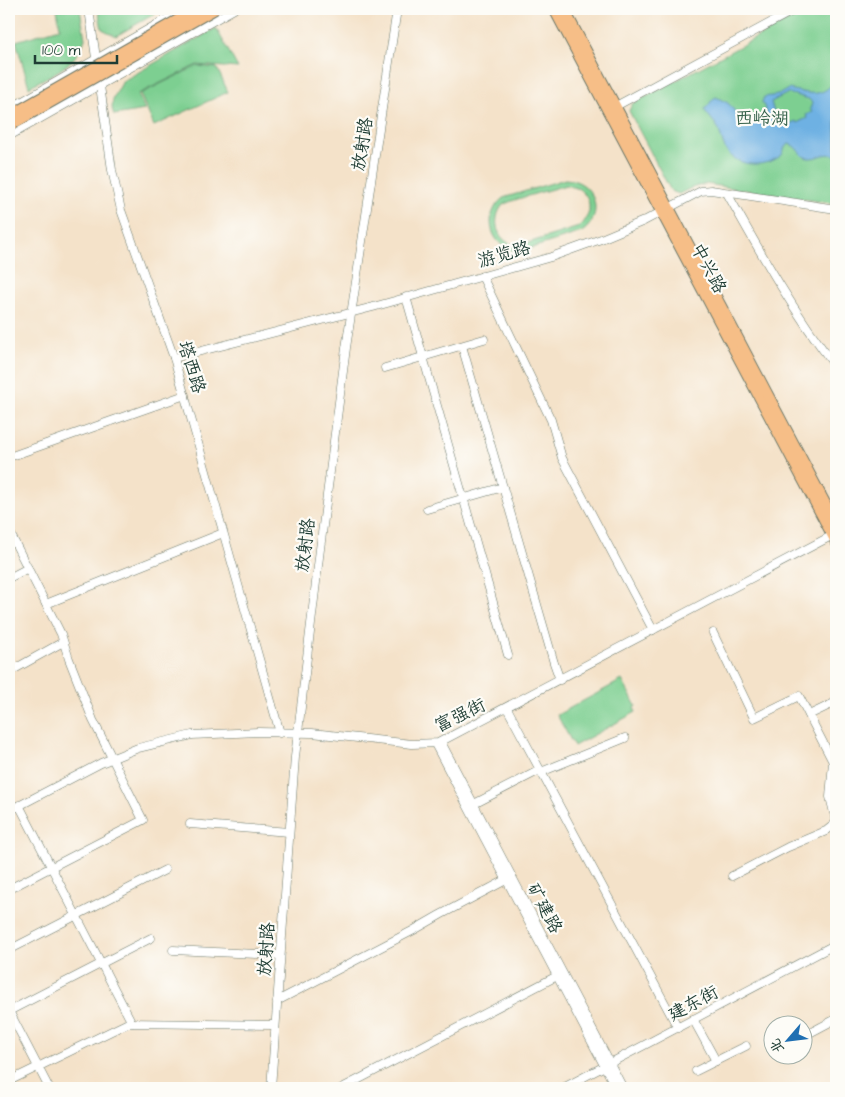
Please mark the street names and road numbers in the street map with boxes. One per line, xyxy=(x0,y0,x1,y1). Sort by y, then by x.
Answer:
street label: 放射路 xyxy=(346,115,379,173)
street label: 游览路 xyxy=(475,235,534,274)
street label: 中兴路 xyxy=(685,239,732,298)
street label: 塔西路 xyxy=(172,338,211,397)
street label: 放射路 xyxy=(290,517,321,573)
street label: 富强街 xyxy=(430,692,490,739)
street label: 矿建路 xyxy=(521,879,568,938)
street label: 放射路 xyxy=(252,921,281,977)
street label: 建东街 xyxy=(664,980,723,1027)

